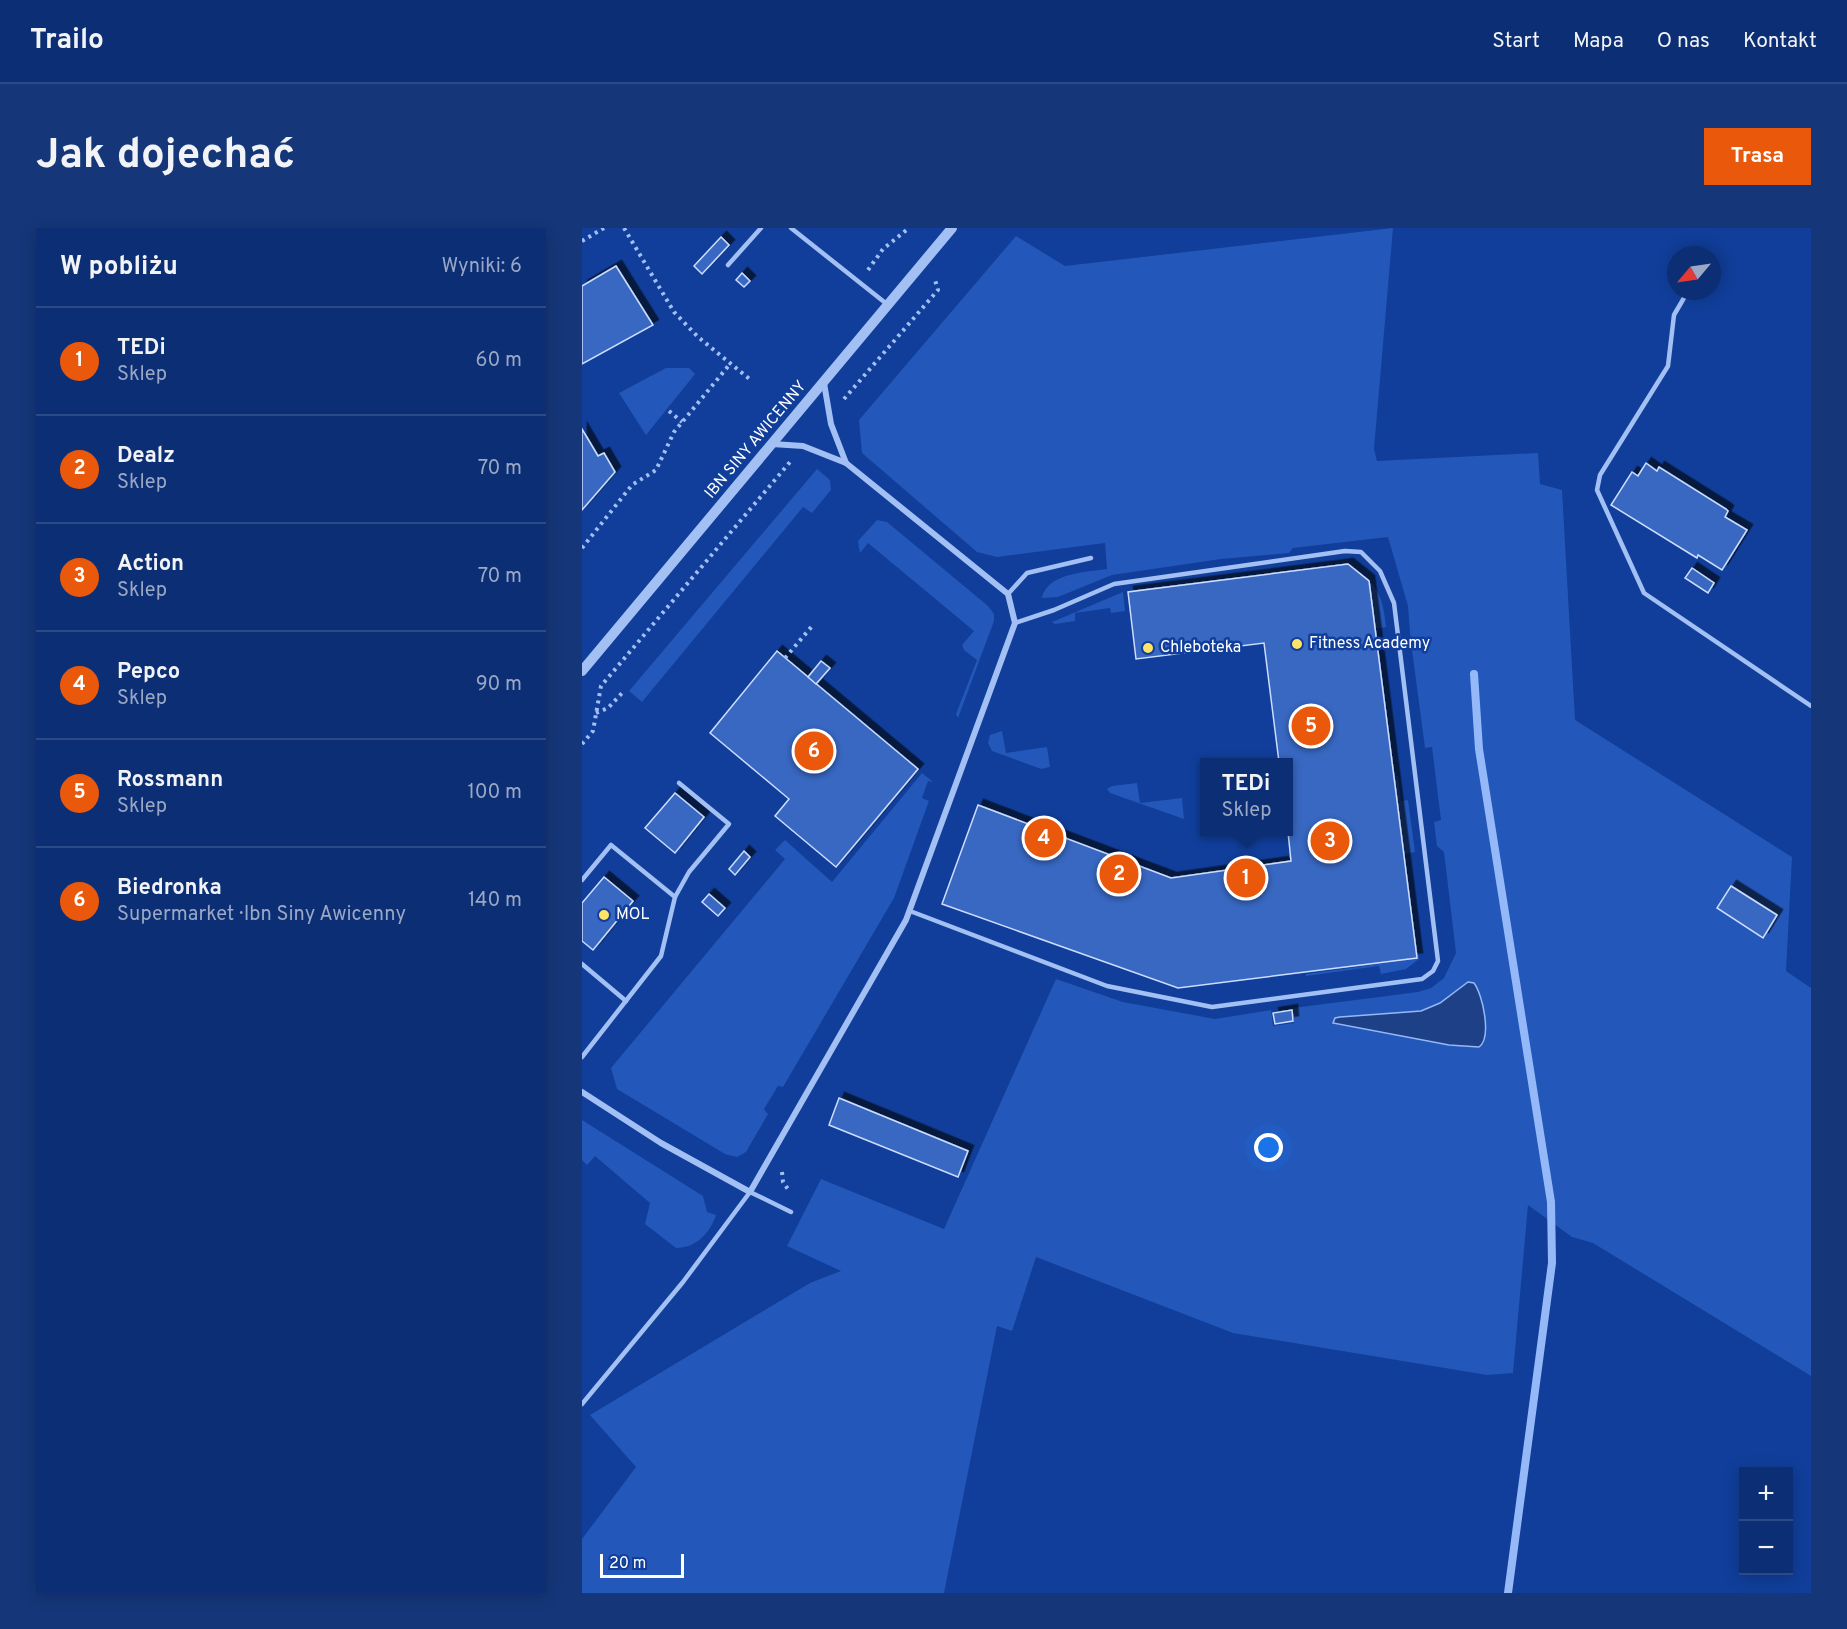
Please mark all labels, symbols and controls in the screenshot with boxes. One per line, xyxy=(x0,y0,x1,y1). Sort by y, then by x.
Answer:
text: Trailo xyxy=(30,23,104,59)
text: Start xyxy=(1492,28,1540,55)
text: Mapa xyxy=(1573,28,1624,55)
text: O nas xyxy=(1657,28,1710,55)
text: Kontakt xyxy=(1743,28,1817,55)
button: Trasa xyxy=(1704,128,1811,185)
text: Jak dojechać xyxy=(36,130,295,183)
north arrow xyxy=(1667,246,1721,300)
text: W pobliżu xyxy=(60,251,178,284)
text: Wyniki: 6 xyxy=(441,254,522,280)
text: TEDi xyxy=(117,335,166,362)
text: 1 xyxy=(76,348,84,374)
text: 60 m xyxy=(476,348,522,374)
text: Sklep xyxy=(117,362,167,388)
street label: IBN SINY AWICENNY xyxy=(701,377,811,503)
text: Dealz xyxy=(117,443,175,470)
text: 2 xyxy=(73,456,86,482)
text: 70 m xyxy=(478,456,522,482)
text: Sklep xyxy=(117,470,167,496)
text: Action xyxy=(117,551,184,578)
text: 3 xyxy=(74,564,86,590)
text: 70 m xyxy=(478,564,522,590)
text: Sklep xyxy=(117,578,167,604)
place label: Fitness Academy xyxy=(1309,634,1430,654)
marker: Fitness Academy xyxy=(1290,637,1304,651)
place label: Chleboteka xyxy=(1160,638,1241,658)
marker: Chleboteka xyxy=(1141,641,1155,655)
text: Pepco xyxy=(117,659,180,686)
text: 4 xyxy=(73,672,86,698)
text: 90 m xyxy=(476,672,522,698)
text: Sklep xyxy=(117,686,167,712)
pin: 5 xyxy=(1292,704,1330,748)
pin: 6 xyxy=(794,728,834,774)
popup xyxy=(1200,758,1293,836)
text: Rossmann xyxy=(117,767,223,794)
text: TEDi xyxy=(1221,771,1270,798)
text: 5 xyxy=(73,780,86,806)
text: 100 m xyxy=(467,780,522,806)
text: Sklep xyxy=(117,794,167,820)
text: Sklep xyxy=(1221,798,1272,824)
pin: 4 xyxy=(1024,816,1064,860)
pin: 3 xyxy=(1310,818,1350,864)
pin: 2 xyxy=(1100,852,1138,896)
pin: 1 xyxy=(1226,856,1266,900)
text: Biedronka xyxy=(117,875,222,902)
text: 6 xyxy=(73,888,86,914)
text: 140 m xyxy=(468,888,522,914)
text: Supermarket · Ibn Siny Awicenny xyxy=(117,902,406,928)
place label: MOL xyxy=(616,905,649,925)
marker: MOL xyxy=(597,908,611,922)
your location xyxy=(1254,1133,1283,1162)
map controls xyxy=(1739,1467,1793,1575)
button: + xyxy=(1739,1467,1793,1521)
button: − xyxy=(1739,1521,1793,1575)
scale bar xyxy=(600,1551,684,1578)
text: 20 m xyxy=(609,1554,646,1574)

